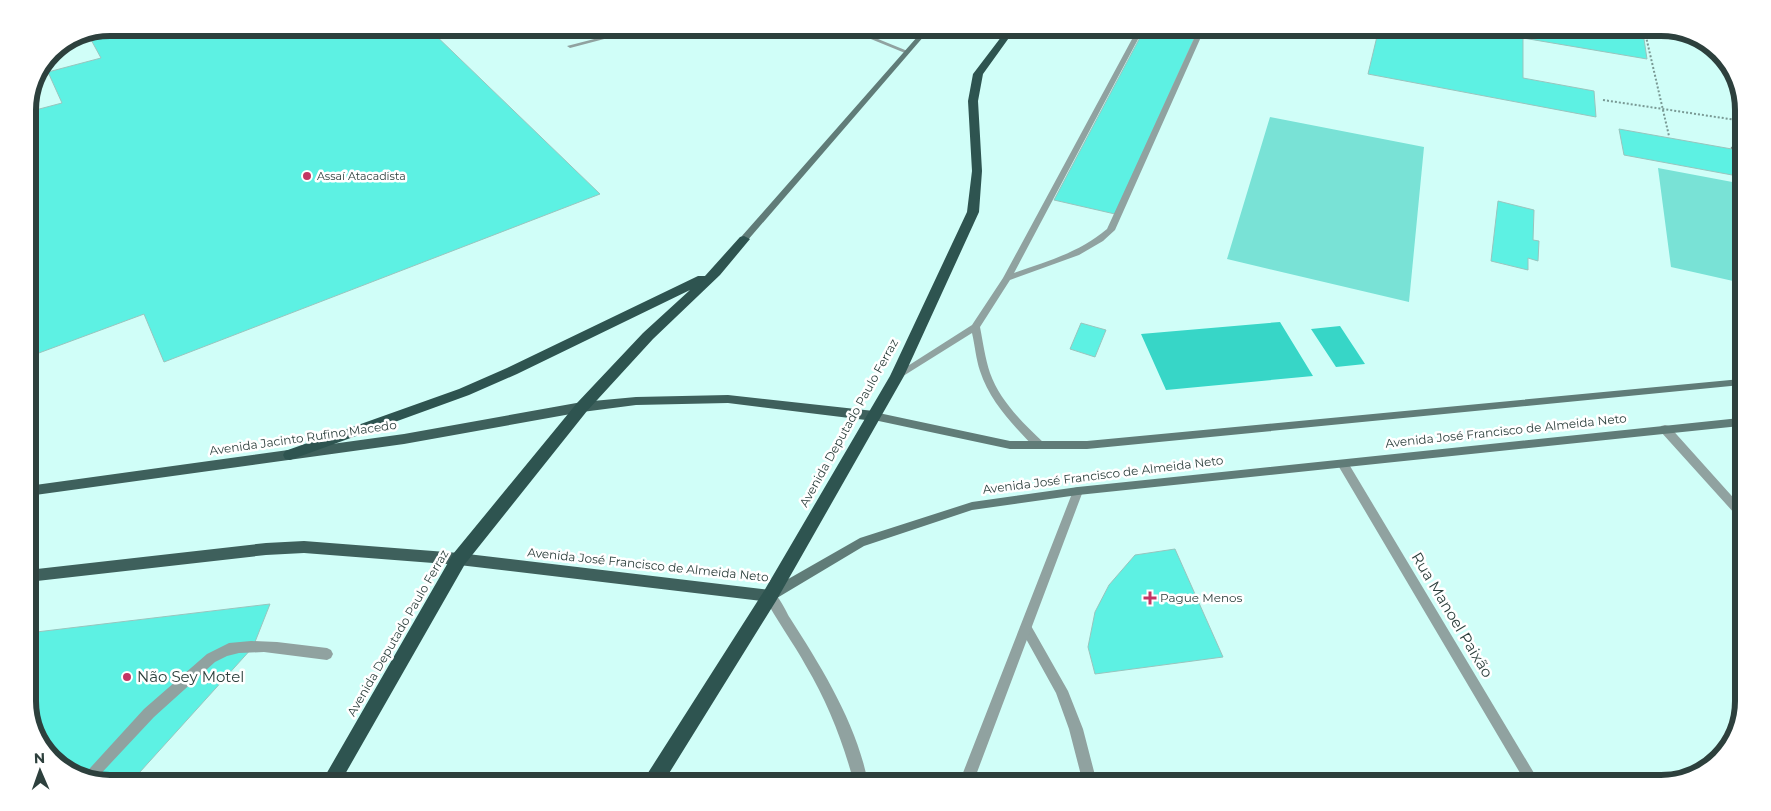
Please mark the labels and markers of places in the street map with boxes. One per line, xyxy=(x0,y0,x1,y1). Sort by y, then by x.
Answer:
place label: Assaí Atacadista xyxy=(317,169,406,183)
marker: Assaí Atacadista xyxy=(301,170,313,182)
place label: Pague Menos xyxy=(1160,590,1243,605)
marker: Pague Menos xyxy=(1144,592,1156,604)
place label: Não Sey Motel xyxy=(137,667,244,686)
marker: Não Sey Motel xyxy=(121,671,133,683)

